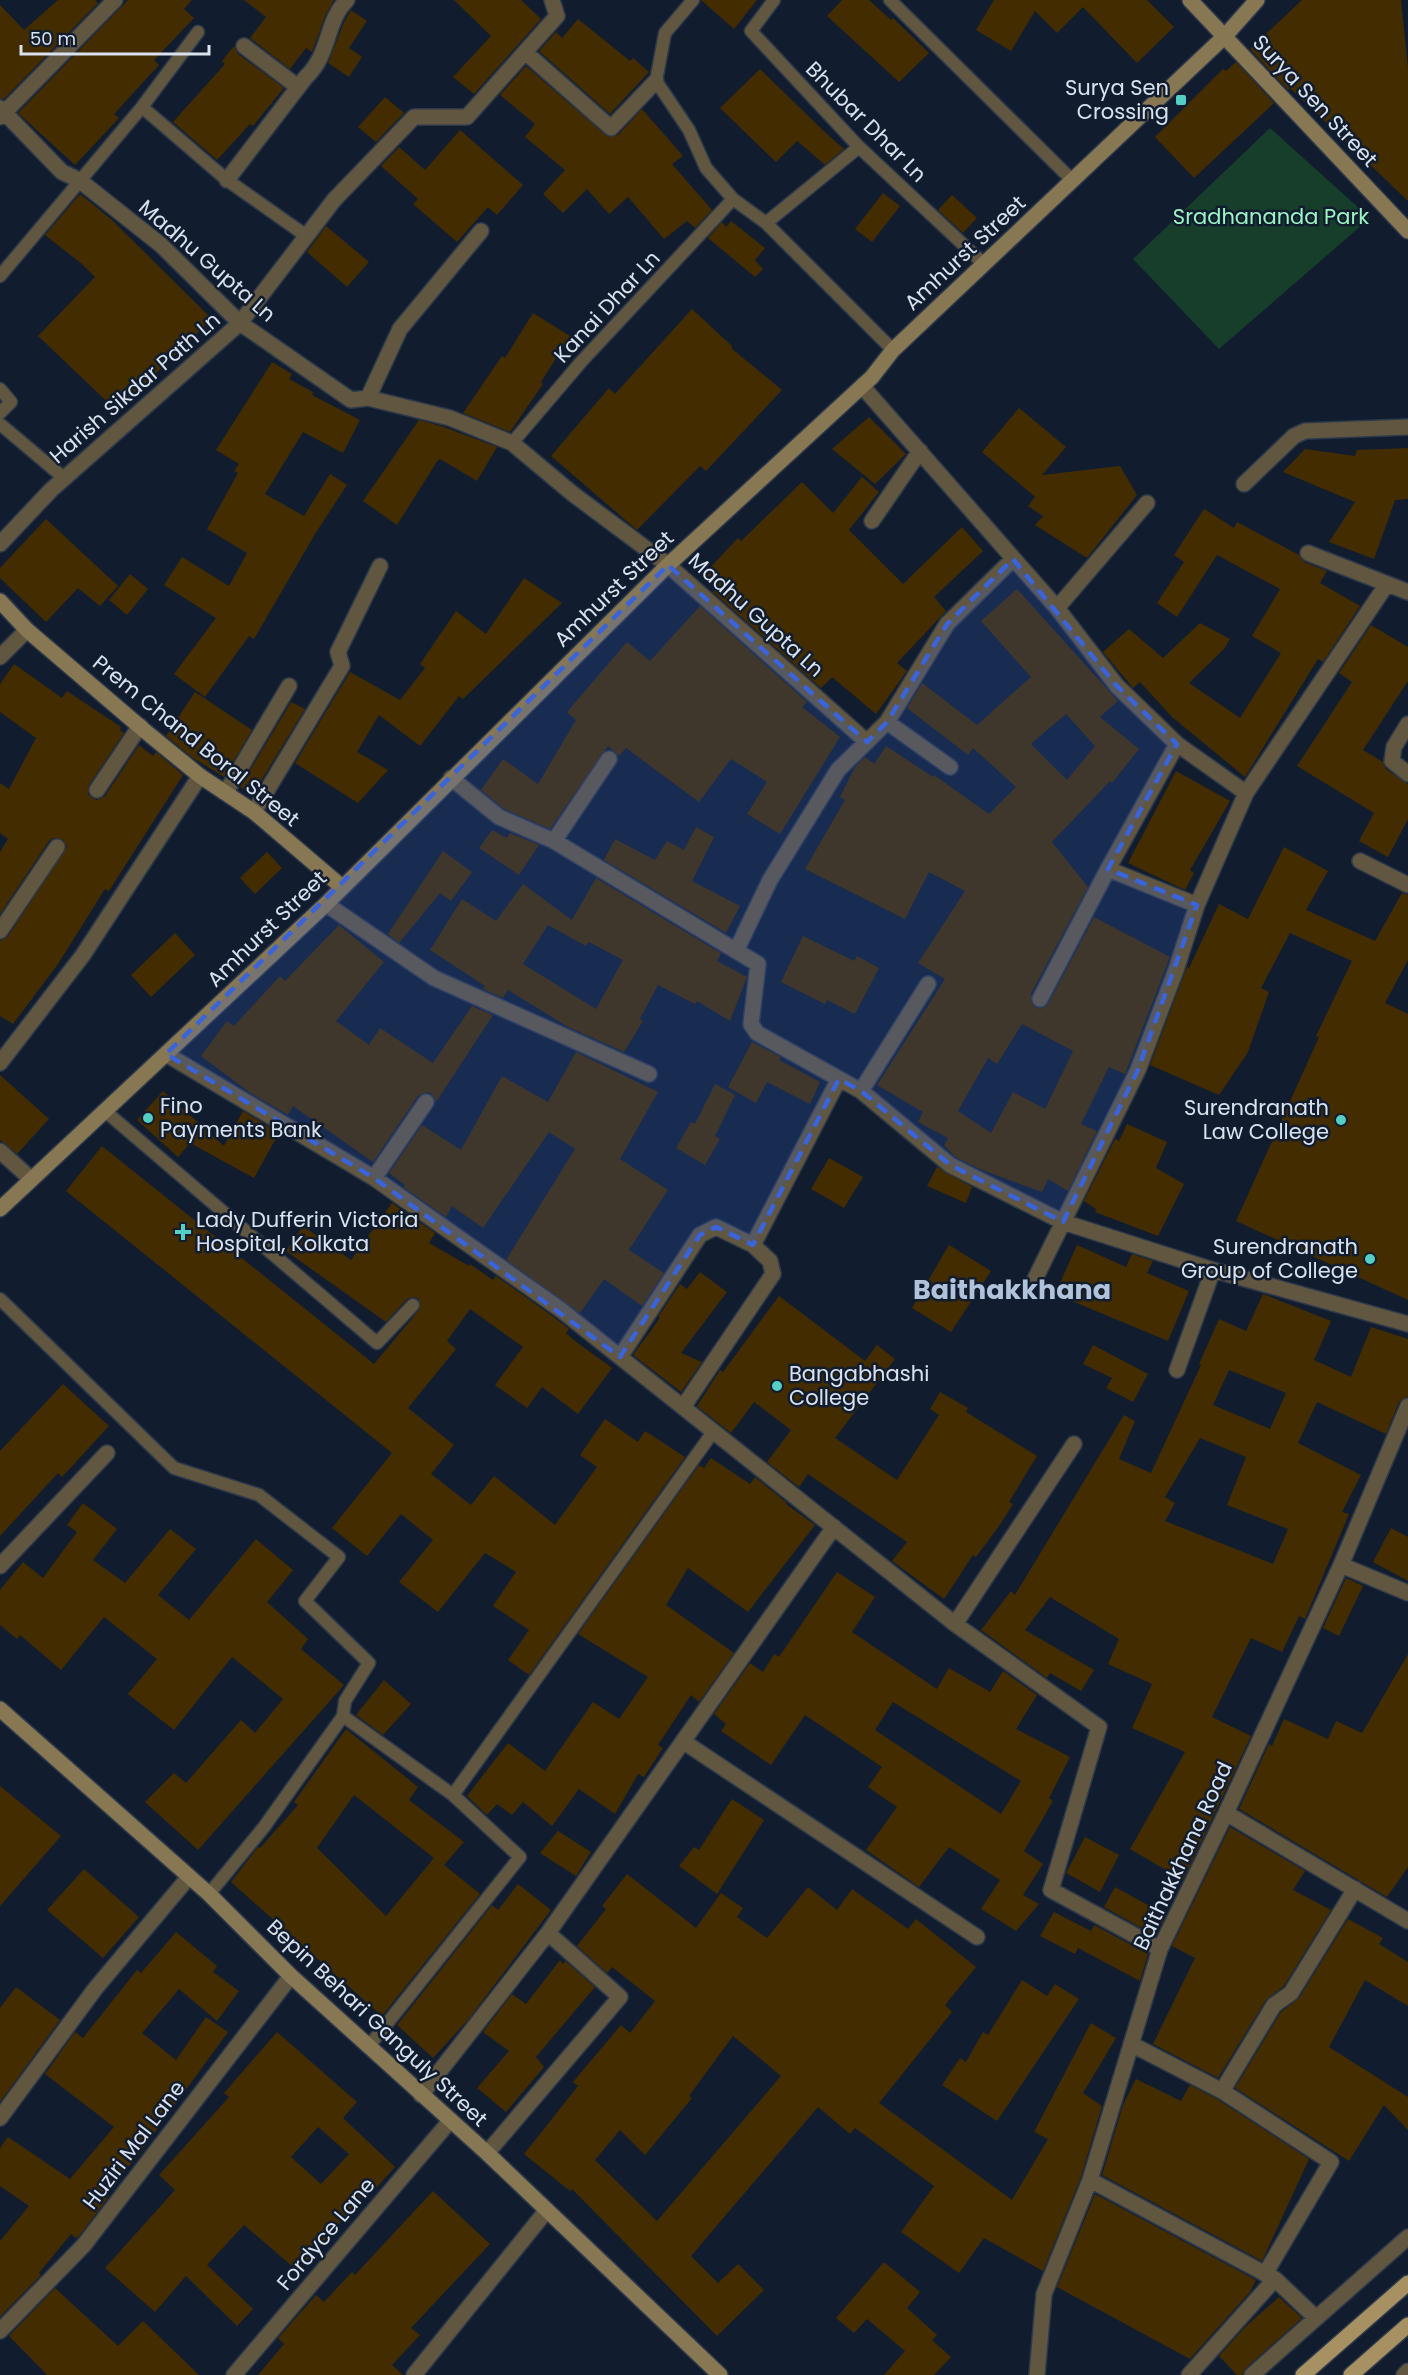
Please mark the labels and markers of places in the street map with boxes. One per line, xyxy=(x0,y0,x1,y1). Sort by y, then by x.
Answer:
place label: Surya Sen Crossing xyxy=(1065,73,1169,126)
marker: Surya Sen Crossing xyxy=(1174,93,1188,107)
place label: Fino Payments Bank xyxy=(160,1091,322,1144)
place label: Surendranath Law College xyxy=(1184,1093,1329,1146)
marker: Fino Payments Bank xyxy=(141,1111,155,1125)
marker: Surendranath Law College xyxy=(1334,1113,1348,1127)
place label: Lady Dufferin Victoria Hospital, Kolkata xyxy=(196,1205,418,1258)
marker: Lady Dufferin Victoria Hospital, Kolkata xyxy=(174,1223,192,1241)
place label: Surendranath Group of College xyxy=(1181,1232,1358,1285)
marker: Surendranath Group of College xyxy=(1363,1252,1377,1266)
place label: Bangabhashi College xyxy=(789,1359,929,1412)
marker: Bangabhashi College xyxy=(770,1379,784,1393)

